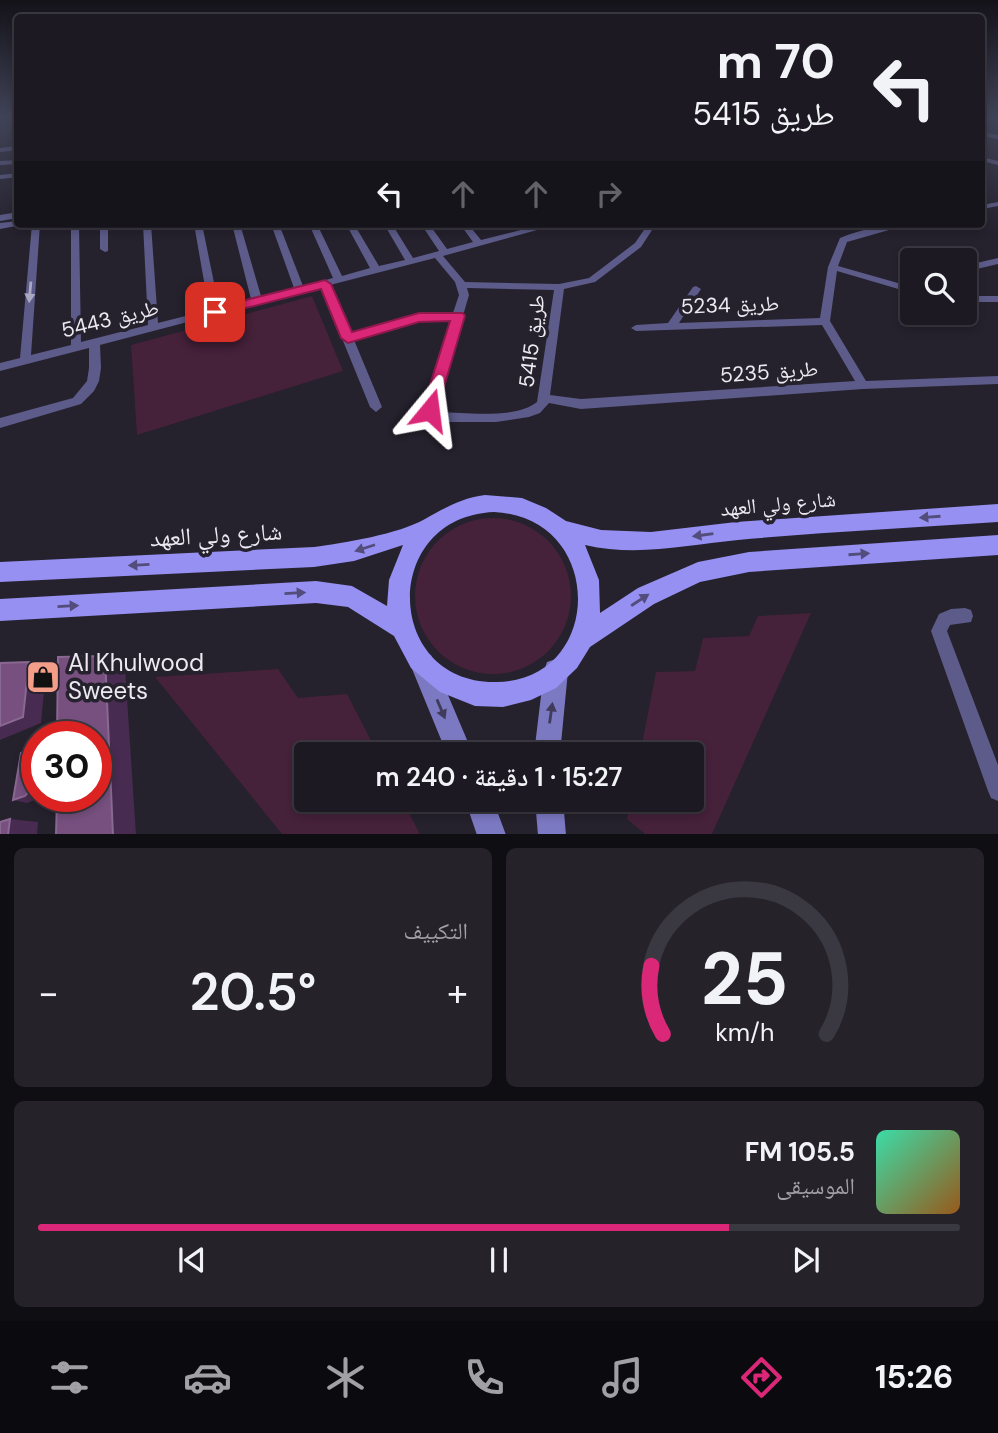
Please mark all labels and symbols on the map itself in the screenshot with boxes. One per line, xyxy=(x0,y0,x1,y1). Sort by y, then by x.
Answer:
one-way arrow xyxy=(24,281,35,303)
pin xyxy=(185,282,245,342)
street label: طريق 5234 xyxy=(680,289,780,321)
street label: طريق 5443 xyxy=(58,293,162,345)
street label: طريق 5415 xyxy=(512,293,552,389)
street label: طريق 5235 xyxy=(719,355,819,389)
position arrow xyxy=(393,373,467,447)
street label: شارع ولي العهد xyxy=(719,485,837,525)
one-way arrow xyxy=(919,512,941,523)
street label: شارع ولي العهد xyxy=(149,516,283,558)
one-way arrow xyxy=(692,530,714,541)
one-way arrow xyxy=(355,543,376,554)
one-way arrow xyxy=(849,549,871,560)
one-way arrow xyxy=(128,560,150,571)
one-way arrow xyxy=(284,587,306,598)
one-way arrow xyxy=(630,594,650,607)
one-way arrow xyxy=(57,600,79,611)
place label: Al Khulwood Sweets xyxy=(68,647,204,706)
shop icon: Al Khulwood Sweets xyxy=(24,658,62,696)
one-way arrow xyxy=(435,699,447,719)
one-way arrow xyxy=(545,702,556,724)
speed limit sign: 30 xyxy=(21,721,112,812)

